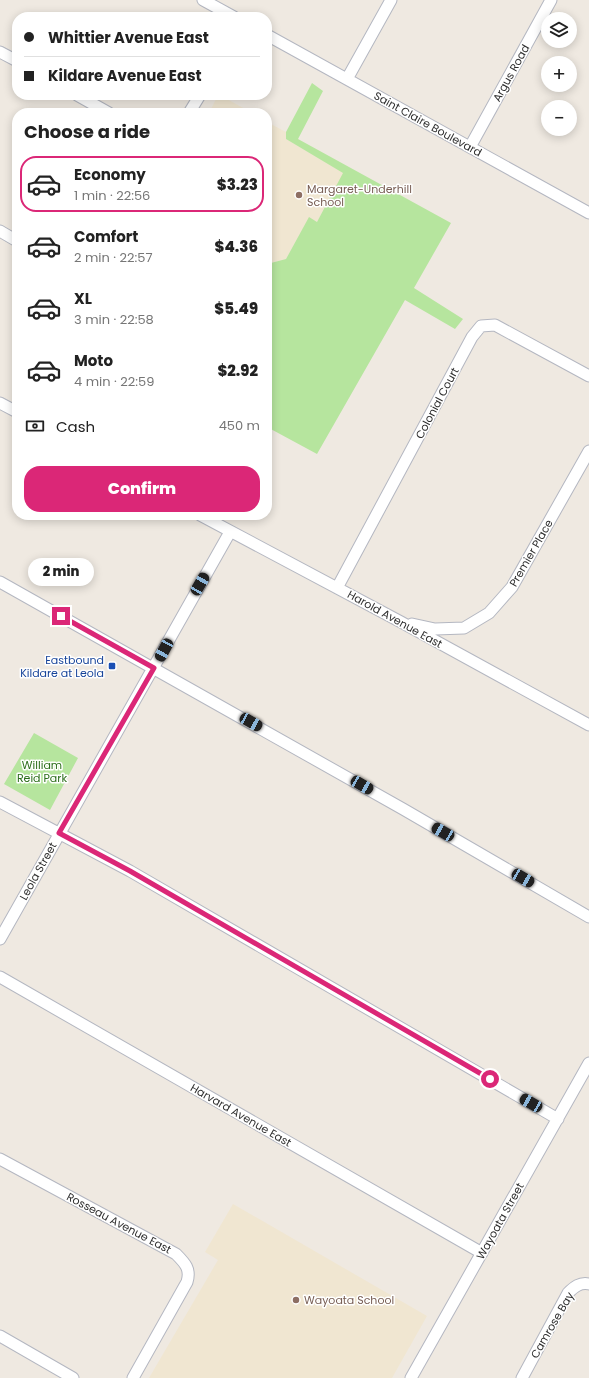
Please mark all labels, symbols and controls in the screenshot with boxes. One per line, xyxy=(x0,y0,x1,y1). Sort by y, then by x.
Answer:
map controls xyxy=(541,12,577,136)
button: layers xyxy=(541,12,577,48)
text: Whittier Avenue East xyxy=(48,27,209,48)
street label: Argus Road xyxy=(489,41,533,105)
button: + xyxy=(541,56,577,92)
text: Kildare Avenue East xyxy=(48,65,202,86)
street label: Saint Claire Boulevard xyxy=(371,88,485,160)
button: − xyxy=(541,100,577,136)
text: Choose a ride xyxy=(24,119,150,144)
text: Economy xyxy=(74,164,146,185)
icon: car xyxy=(26,166,62,202)
text: $3.23 xyxy=(217,174,258,195)
place label: Margaret-Underhill School xyxy=(307,181,412,210)
text: 1 min · 22:56 xyxy=(74,186,150,205)
marker: Margaret-Underhill School xyxy=(294,190,304,200)
text: Comfort xyxy=(74,226,138,247)
icon: car xyxy=(26,228,62,264)
text: $4.36 xyxy=(215,236,258,257)
text: 2 min · 22:57 xyxy=(74,248,153,267)
text: XL xyxy=(74,288,92,309)
icon: car xyxy=(26,290,62,326)
text: $5.49 xyxy=(214,298,258,319)
text: 3 min · 22:58 xyxy=(74,310,154,329)
text: Moto xyxy=(74,350,113,371)
icon: car xyxy=(26,352,62,388)
text: $2.92 xyxy=(217,360,258,381)
street label: Colonial Court xyxy=(411,364,463,442)
text: 4 min · 22:59 xyxy=(74,372,154,391)
icon: cash xyxy=(24,415,46,437)
text: Cash xyxy=(56,416,95,437)
text: 450 m xyxy=(219,416,260,435)
button: Confirm xyxy=(24,466,260,512)
street label: Premier Place xyxy=(505,516,557,590)
callout: 2 min xyxy=(28,558,94,586)
text: 2 min xyxy=(43,562,79,581)
car xyxy=(189,571,211,597)
street label: Harold Avenue East xyxy=(345,586,445,652)
route end xyxy=(52,607,70,625)
car xyxy=(153,637,175,663)
place label: Eastbound Kildare at Leola xyxy=(20,652,104,681)
marker: Eastbound Kildare at Leola xyxy=(107,661,117,671)
car xyxy=(238,711,264,733)
park label: William Reid Park xyxy=(17,757,67,786)
car xyxy=(349,774,375,796)
car xyxy=(430,821,456,843)
street label: Leola Street xyxy=(16,839,60,903)
car xyxy=(510,867,536,889)
route start xyxy=(481,1070,499,1088)
street label: Harvard Avenue East xyxy=(188,1079,294,1151)
car xyxy=(518,1092,544,1114)
street label: Wayoata Street xyxy=(472,1180,528,1262)
street label: Rosseau Avenue East xyxy=(64,1189,174,1257)
street label: Camrose Bay xyxy=(527,1288,578,1361)
place label: Wayoata School xyxy=(304,1292,394,1308)
marker: Wayoata School xyxy=(291,1295,301,1305)

